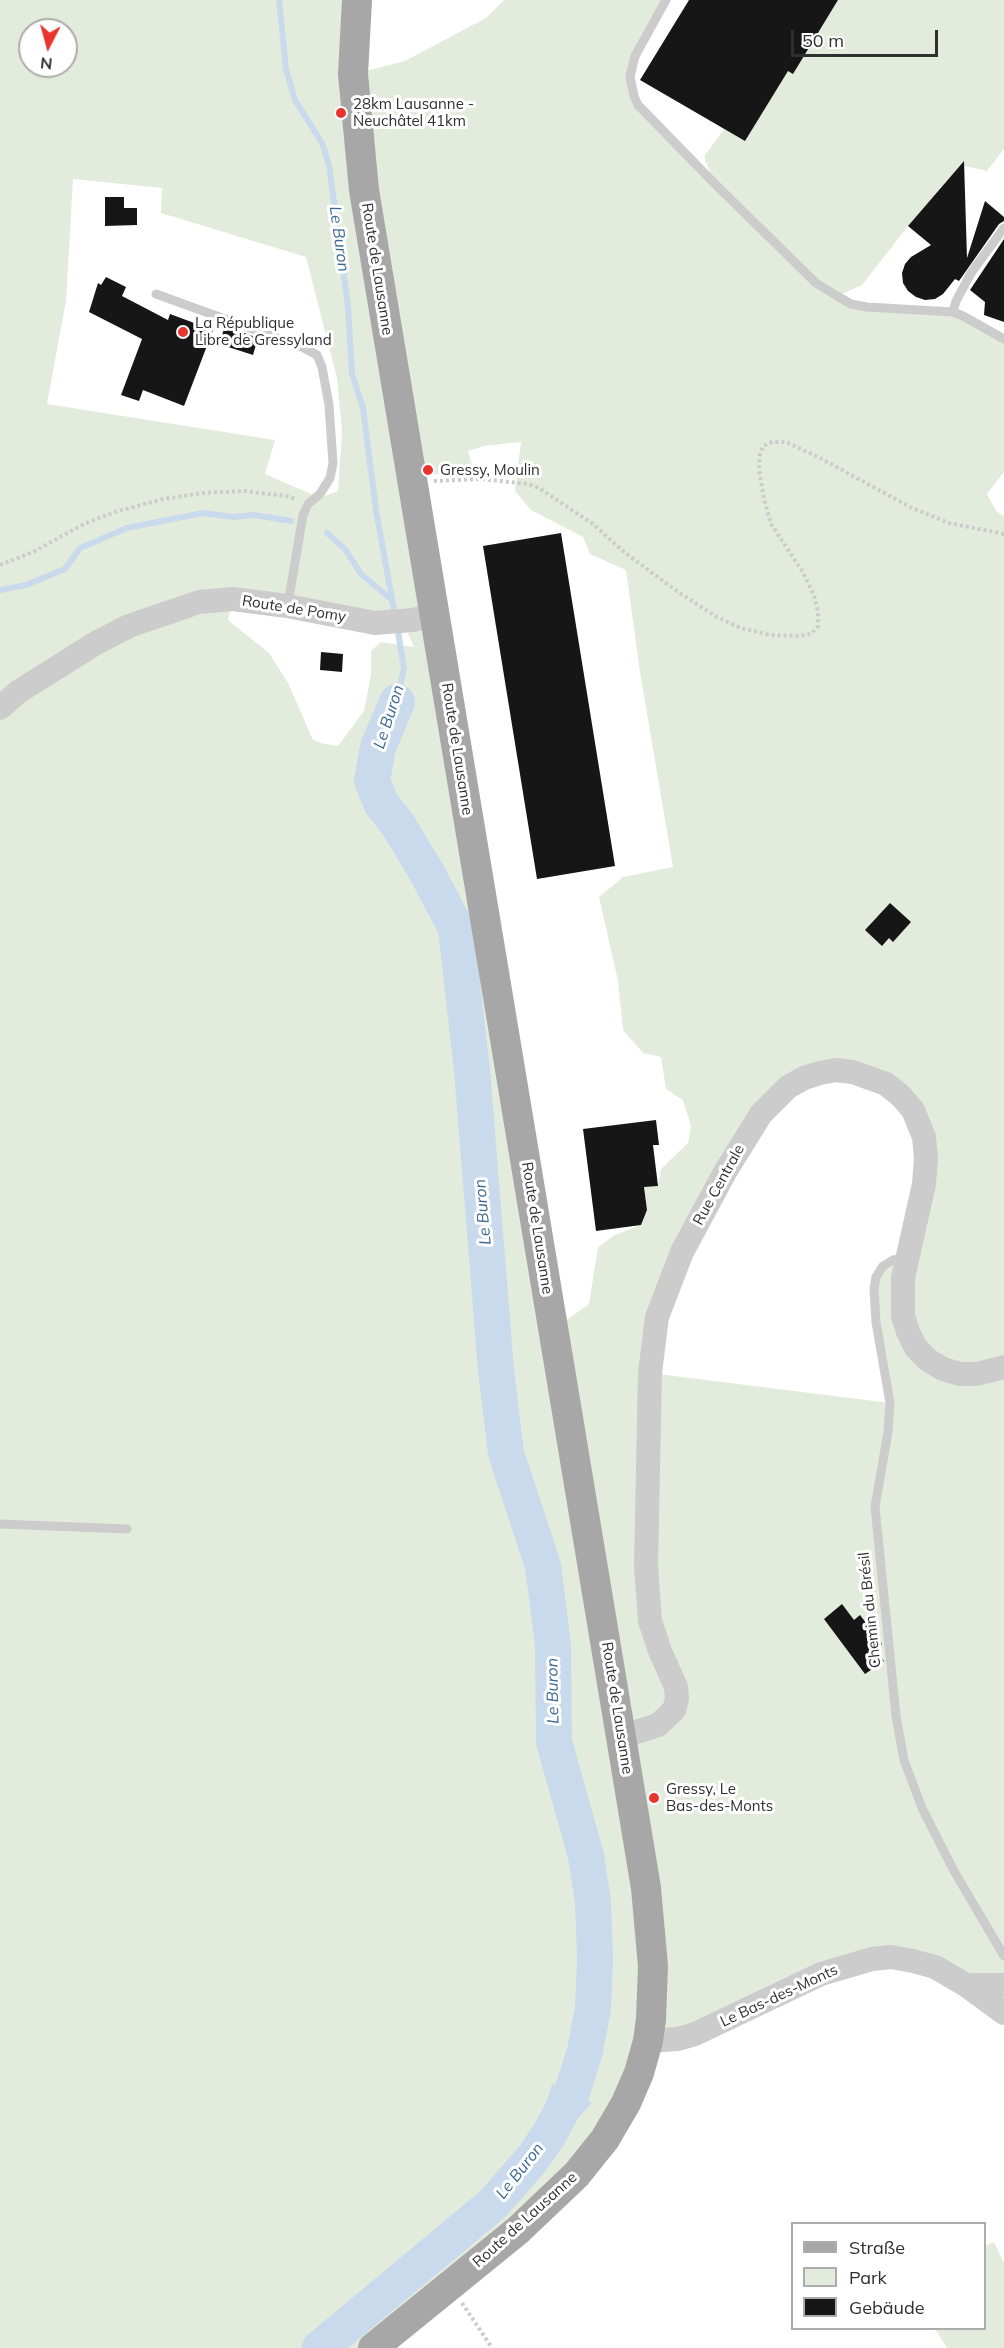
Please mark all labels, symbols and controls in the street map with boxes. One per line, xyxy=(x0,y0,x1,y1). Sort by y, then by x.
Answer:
north arrow xyxy=(18,18,78,78)
scale bar xyxy=(794,18,941,56)
text: 50 m xyxy=(802,29,844,52)
text: N xyxy=(39,53,53,74)
place label: 28km Lausanne - Neuchâtel 41km xyxy=(353,95,474,130)
marker: 28km Lausanne - Neuchâtel 41km xyxy=(334,106,348,120)
street label: Route de Lausanne xyxy=(358,202,396,336)
water label: Le Buron xyxy=(325,205,353,273)
place label: La République Libre de Gressyland xyxy=(195,314,332,349)
marker: La République Libre de Gressyland xyxy=(176,325,190,339)
place label: Gressy, Moulin xyxy=(440,461,540,479)
marker: Gressy, Moulin xyxy=(421,463,435,477)
street label: Route de Pomy xyxy=(241,592,347,626)
street label: Route de Lausanne xyxy=(438,682,476,816)
water label: Le Buron xyxy=(370,683,408,751)
street label: Rue Centrale xyxy=(690,1142,748,1228)
street label: Route de Lausanne xyxy=(518,1161,556,1295)
water label: Le Buron xyxy=(471,1178,495,1246)
street label: Chemin du Brésil xyxy=(855,1551,885,1669)
street label: Route de Lausanne xyxy=(598,1641,636,1775)
water label: Le Buron xyxy=(543,1658,563,1724)
place label: Gressy, Le Bas-des-Monts xyxy=(666,1780,773,1815)
marker: Gressy, Le Bas-des-Monts xyxy=(647,1791,661,1805)
street label: Le Bas-des-Monts xyxy=(717,1961,841,2031)
water label: Le Buron xyxy=(492,2139,548,2203)
street label: Route de Lausanne xyxy=(469,2169,581,2271)
legend xyxy=(791,2222,986,2330)
text: Straße xyxy=(849,2236,905,2259)
text: Park xyxy=(849,2266,887,2289)
text: Gebäude xyxy=(849,2296,925,2319)

